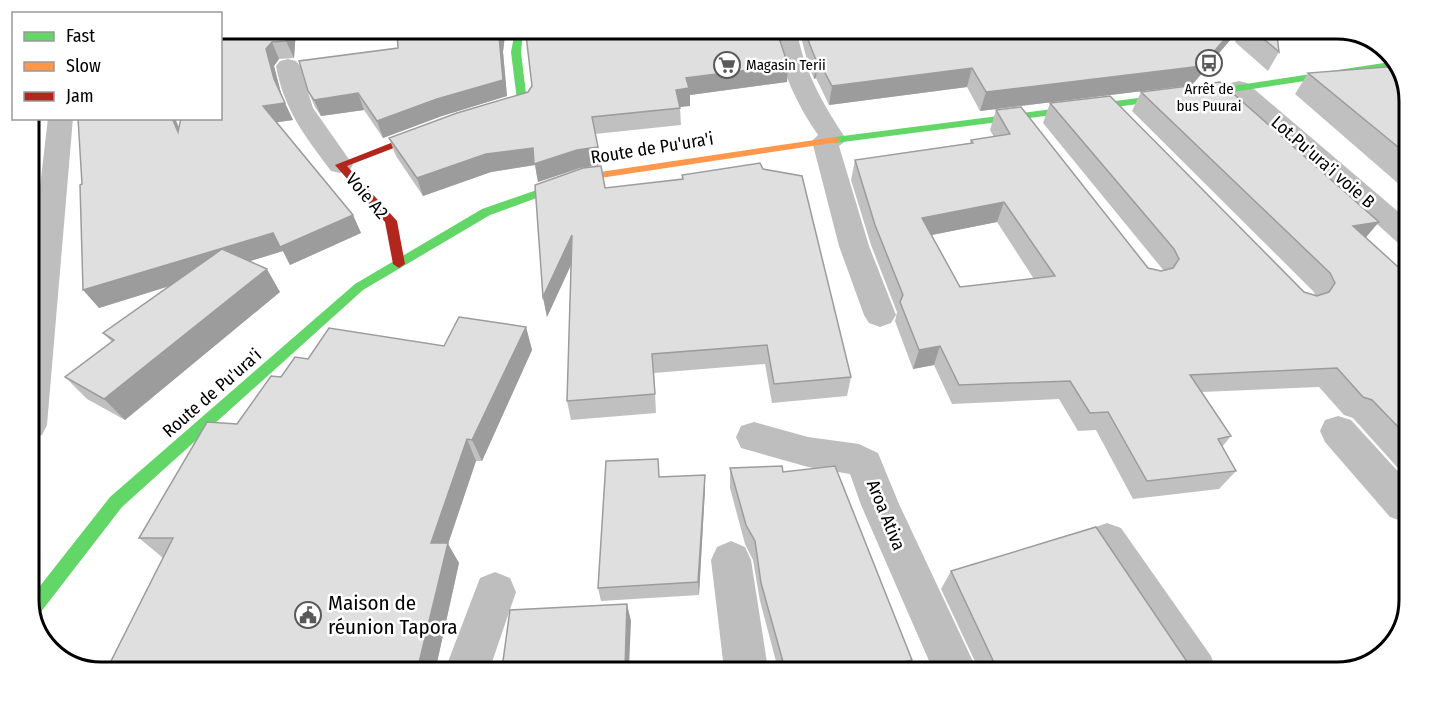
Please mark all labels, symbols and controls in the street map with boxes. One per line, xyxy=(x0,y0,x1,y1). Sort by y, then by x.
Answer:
legend xyxy=(12,12,222,120)
text: Fast xyxy=(66,25,95,47)
bus stop icon: Arrêt de bus Puurai xyxy=(1194,48,1224,78)
supermarket icon: Magasin Terii xyxy=(712,50,742,80)
text: Slow xyxy=(66,55,101,77)
place label: Magasin Terii xyxy=(746,56,826,74)
place label: Arrêt de bus Puurai xyxy=(1177,80,1241,115)
text: Jam xyxy=(66,85,94,107)
street label: Lot.Pu'ura'i voie B xyxy=(1267,111,1379,213)
street label: Route de Pu'ura'i xyxy=(589,127,715,169)
street label: Voie A2 xyxy=(341,169,393,223)
street label: Route de Pu'ura'i xyxy=(158,344,266,442)
street label: Aroa Ativa xyxy=(862,477,910,554)
place label: Maison de réunion Tapora xyxy=(328,590,458,640)
public building icon: Maison de réunion Tapora xyxy=(293,600,323,630)

